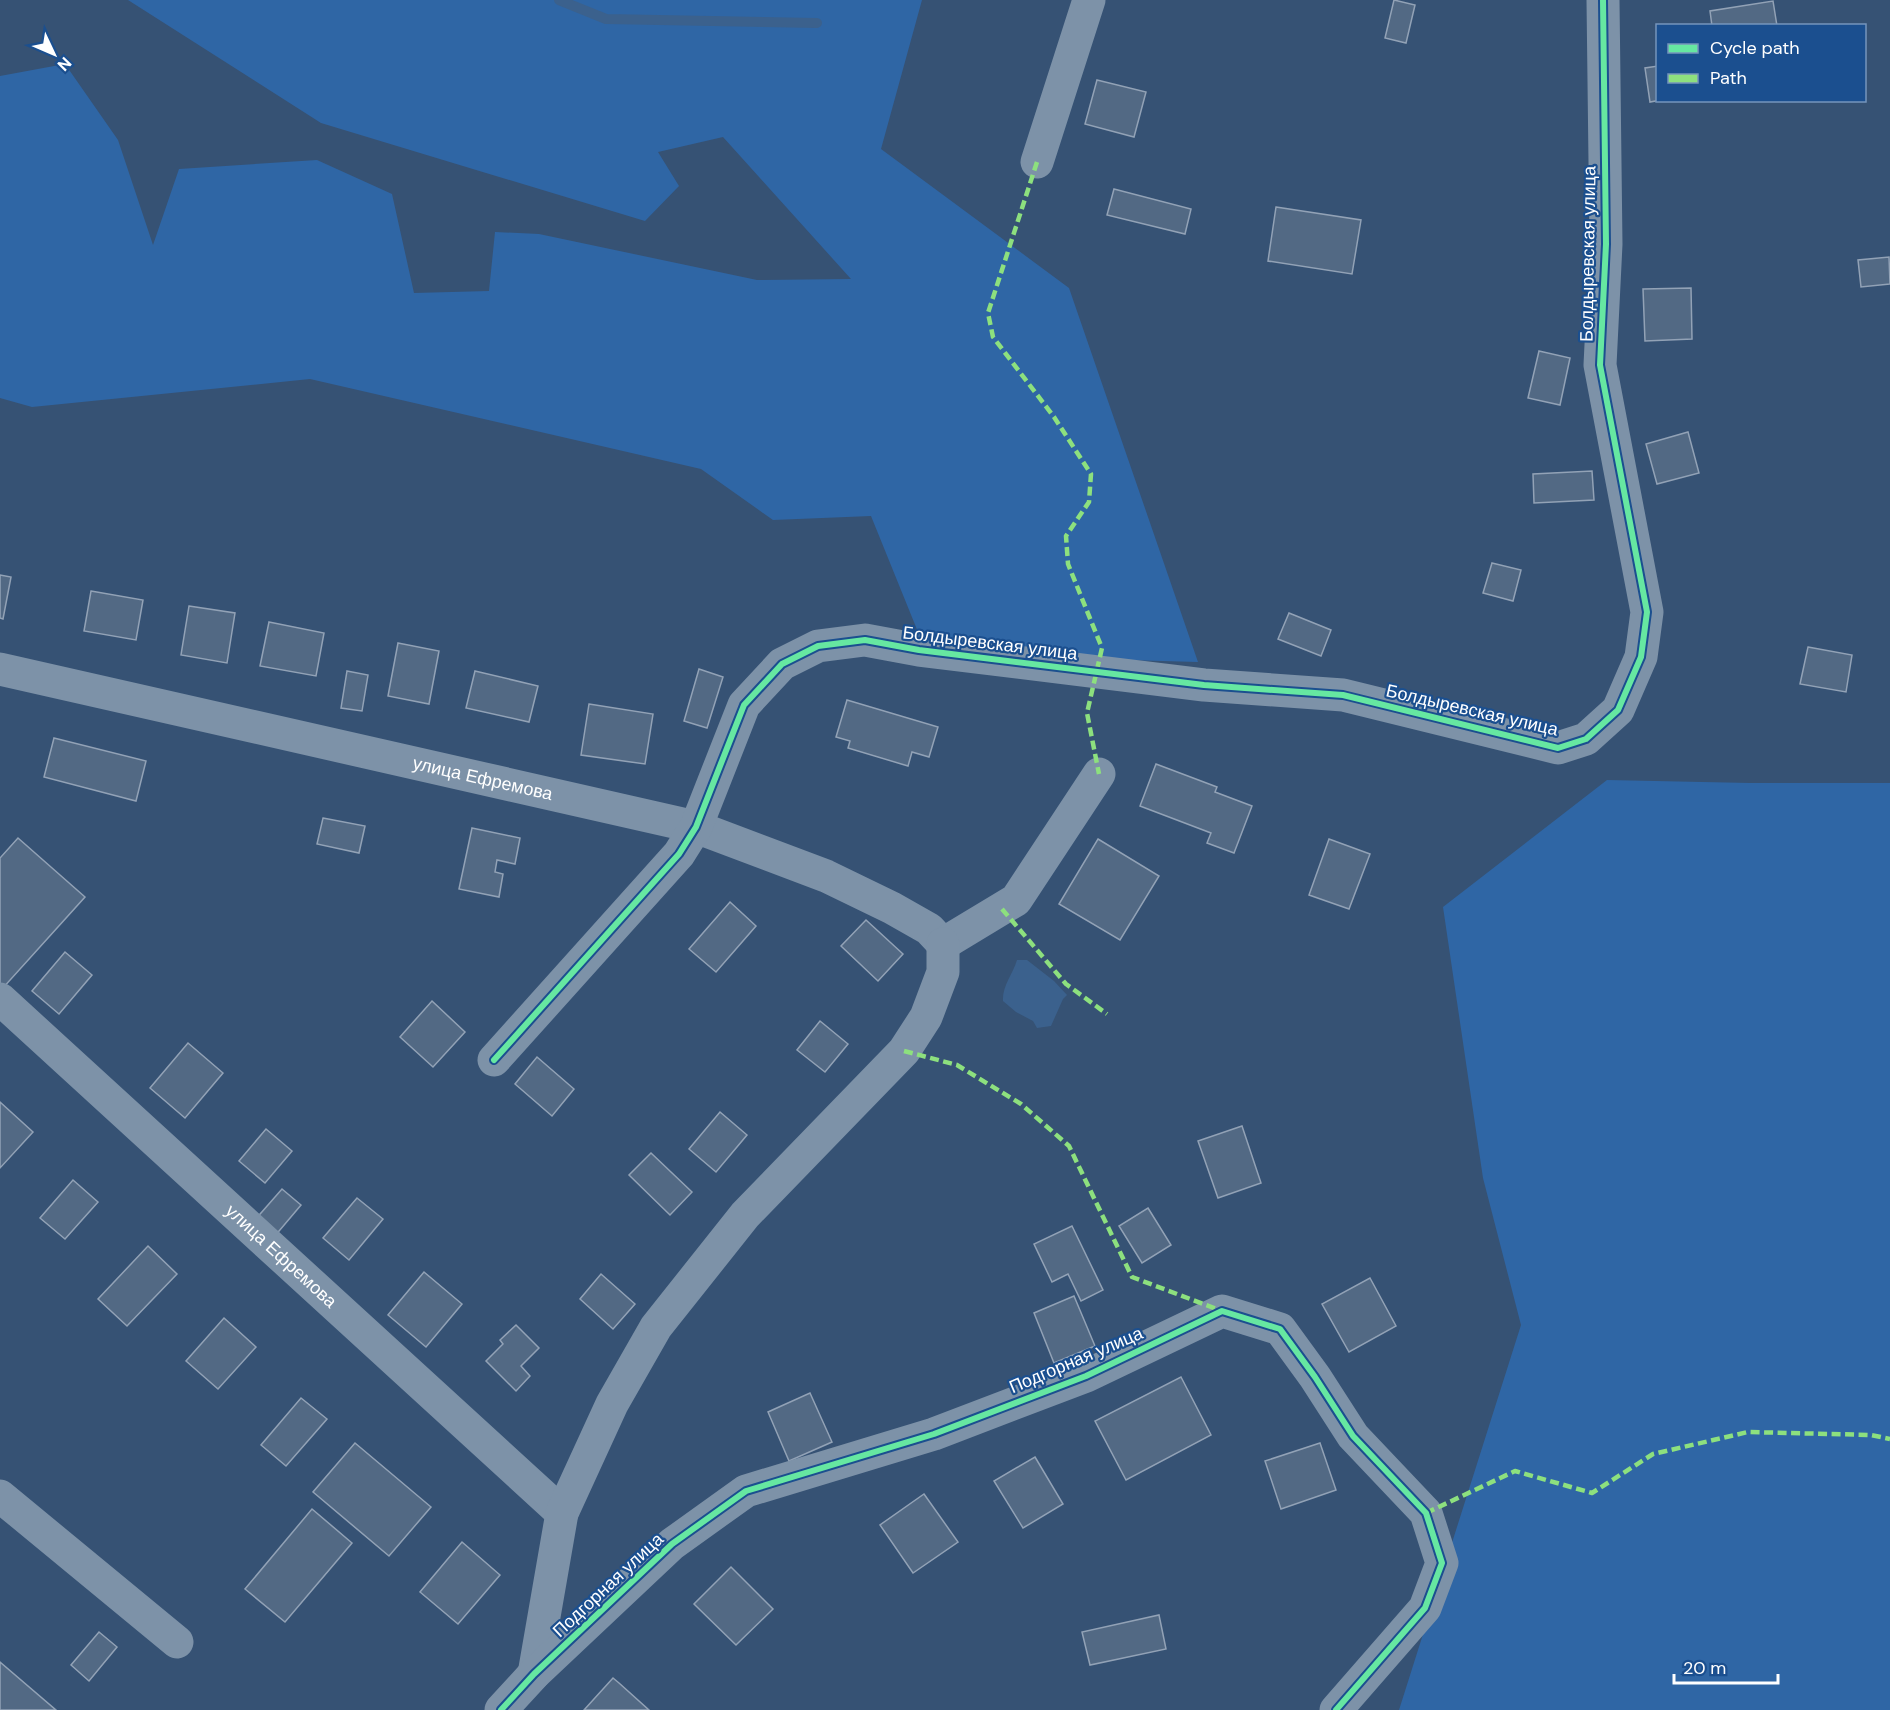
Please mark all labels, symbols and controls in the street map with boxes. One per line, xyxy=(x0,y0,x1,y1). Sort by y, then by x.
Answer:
north arrow xyxy=(24,24,84,84)
legend xyxy=(1656,24,1866,102)
text: Cycle path xyxy=(1710,36,1800,60)
text: N xyxy=(53,53,76,76)
text: Path xyxy=(1710,66,1747,90)
street label: Болдыревская улица xyxy=(1574,165,1602,342)
street label: Болдыревская улица xyxy=(901,620,1080,666)
street label: Болдыревская улица xyxy=(1384,679,1561,742)
street label: улица Ефремова xyxy=(410,751,556,806)
street label: улица Ефремова xyxy=(220,1199,343,1314)
street label: Подгорная улица xyxy=(1005,1321,1148,1399)
street label: Подгорная улица xyxy=(547,1527,669,1643)
scale bar xyxy=(1674,1647,1778,1685)
text: 20 m xyxy=(1683,1656,1726,1680)

